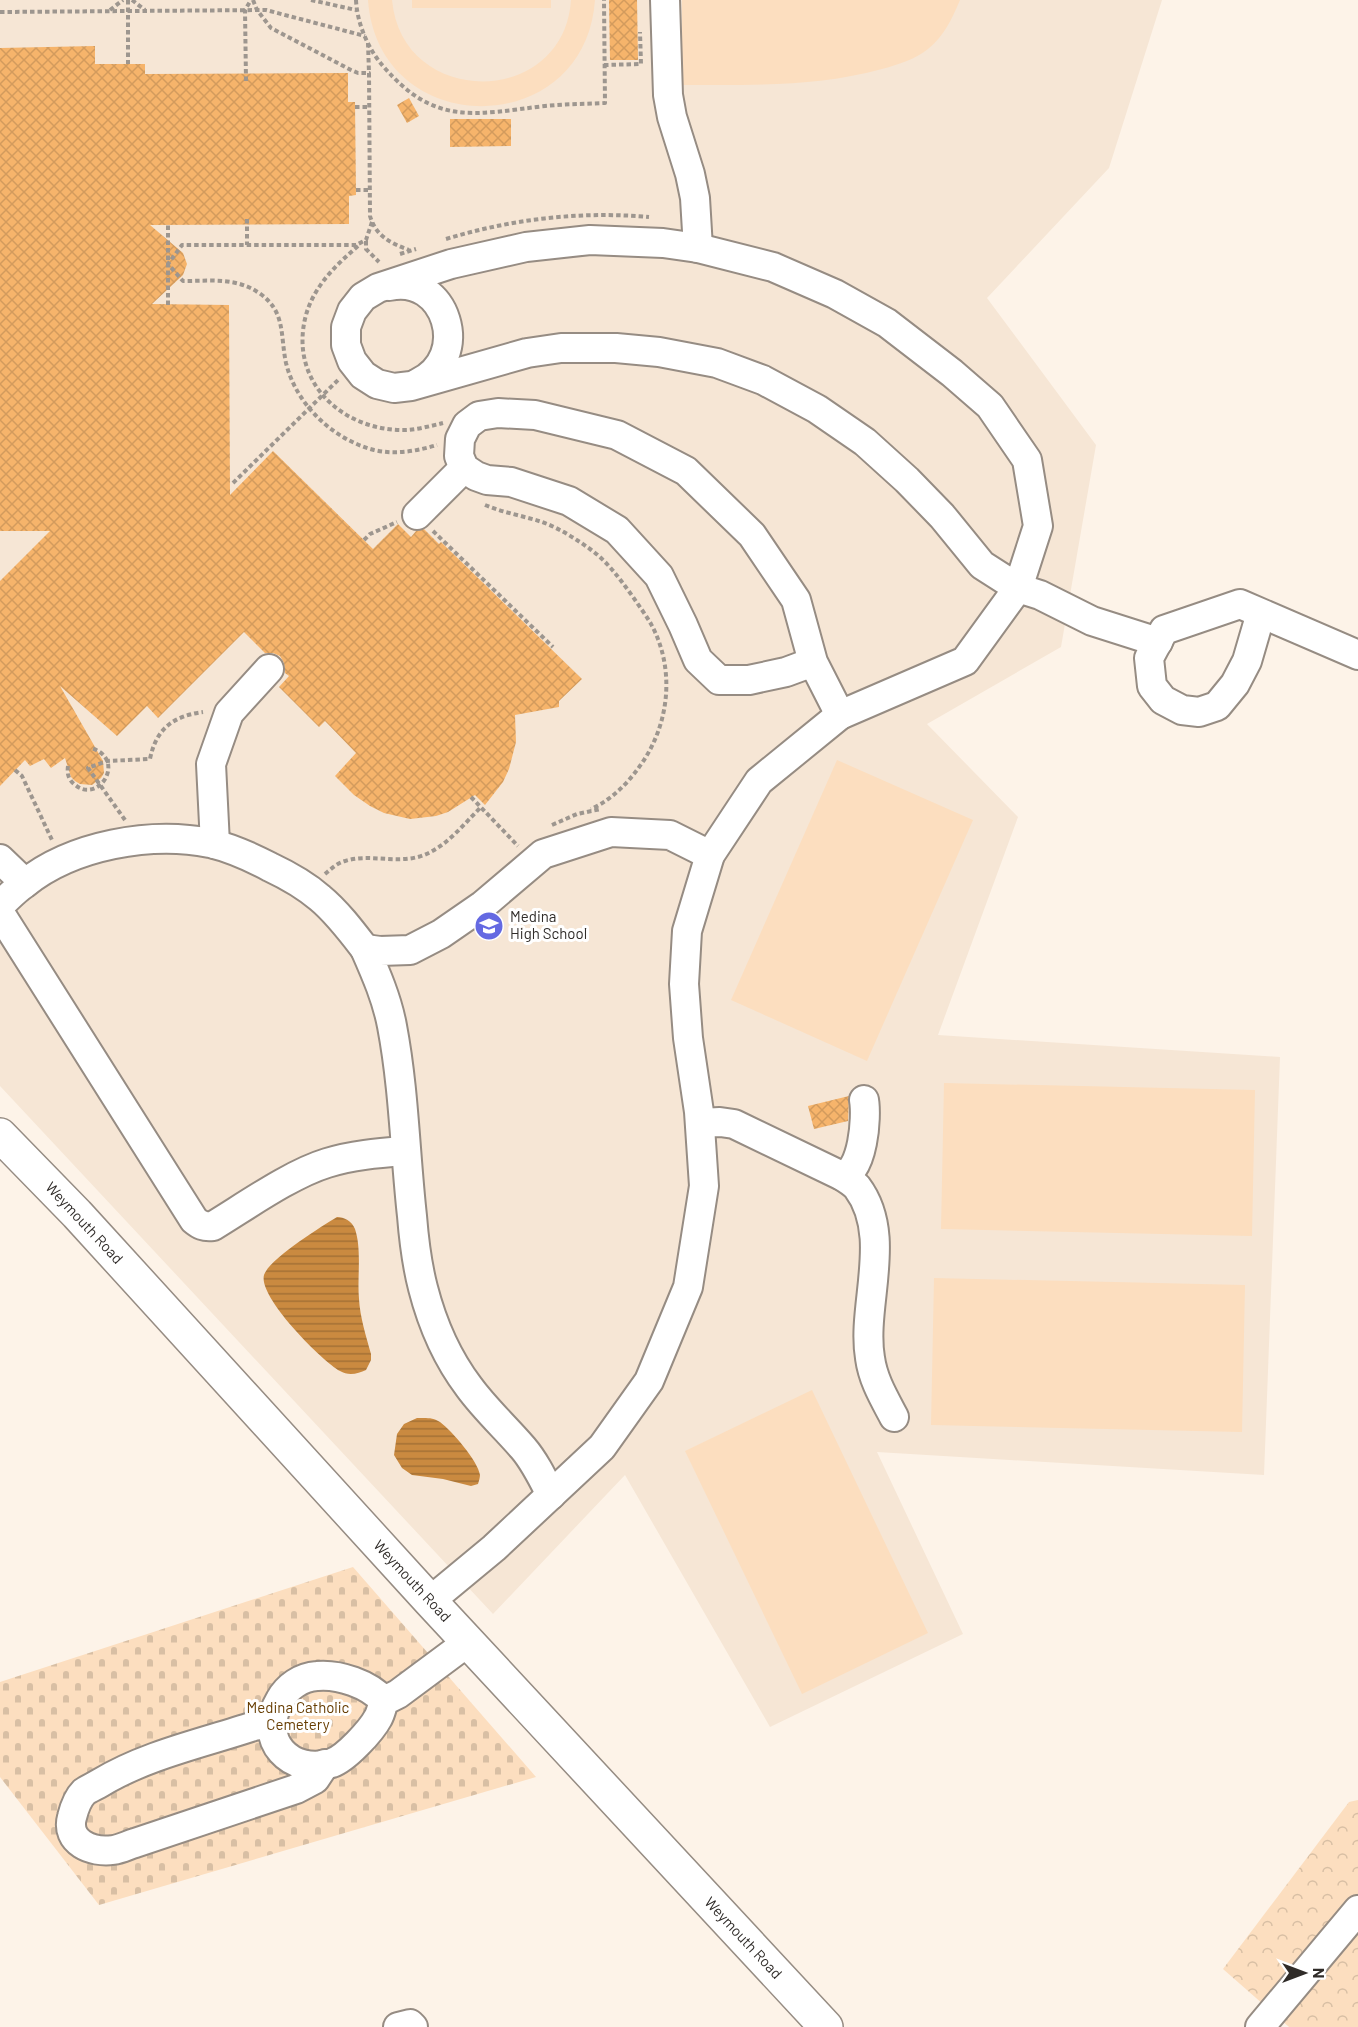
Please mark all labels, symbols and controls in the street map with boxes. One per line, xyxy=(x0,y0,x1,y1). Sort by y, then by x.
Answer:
place label: Medina High School xyxy=(510,907,587,942)
school or university icon: Medina High School xyxy=(473,910,505,942)
street label: Weymouth Road xyxy=(42,1178,127,1267)
street label: Weymouth Road xyxy=(370,1536,455,1625)
park label: Medina Catholic Cemetery xyxy=(247,1698,350,1733)
street label: Weymouth Road xyxy=(701,1893,786,1982)
north arrow xyxy=(1274,1943,1334,2003)
text: N xyxy=(1310,1968,1329,1978)

